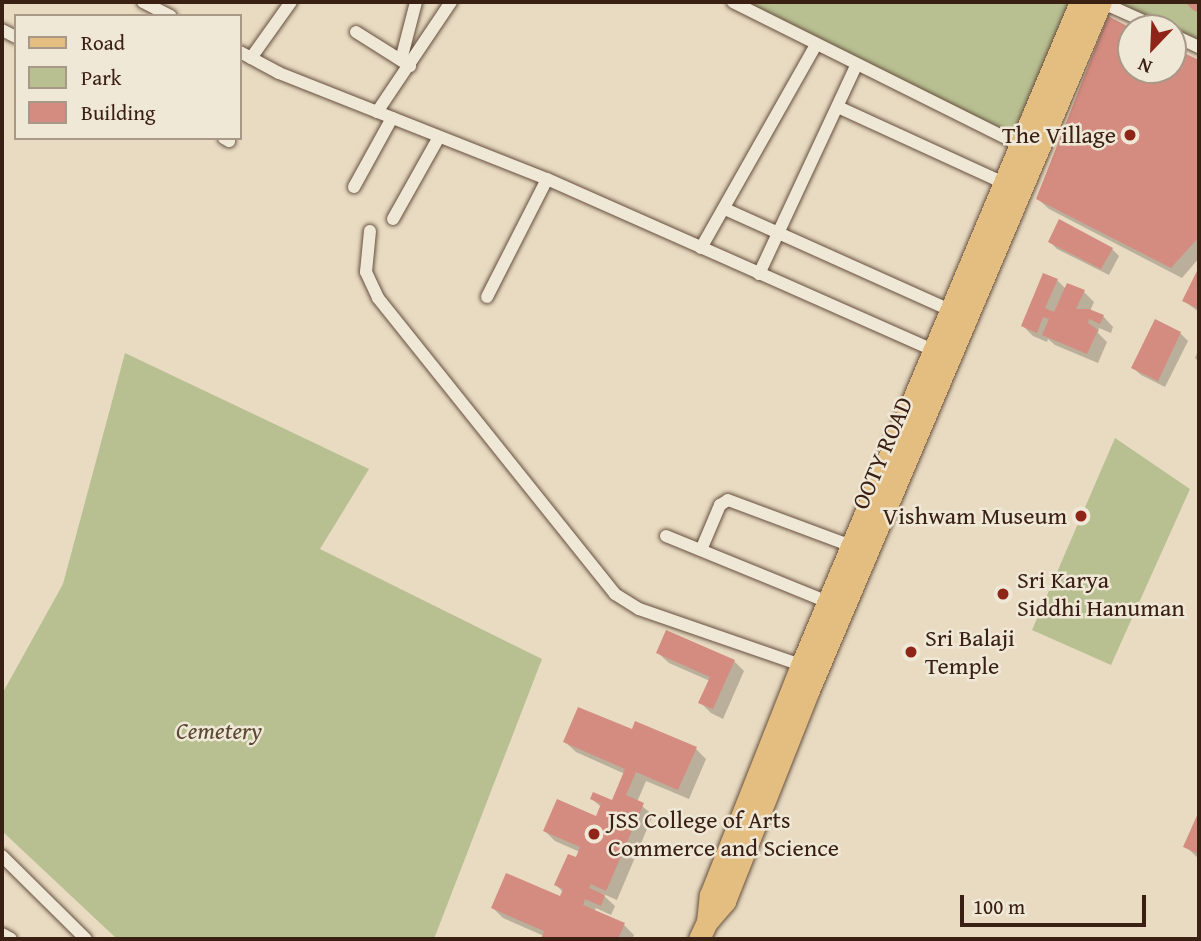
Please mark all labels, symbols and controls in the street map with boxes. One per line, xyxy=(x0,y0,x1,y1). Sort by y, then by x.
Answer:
legend xyxy=(14,14,242,140)
north arrow xyxy=(1117,14,1187,84)
text: Road xyxy=(81,27,125,58)
text: N xyxy=(1133,51,1156,82)
text: Park xyxy=(81,62,122,93)
text: Building xyxy=(81,97,155,128)
place label: The Village xyxy=(1002,121,1116,149)
marker: The Village xyxy=(1122,127,1138,143)
street label: OOTY ROAD xyxy=(845,393,919,513)
place label: Vishwam Museum xyxy=(883,502,1067,530)
marker: Vishwam Museum xyxy=(1073,508,1089,524)
place label: Sri Karya Siddhi Hanuman xyxy=(1017,566,1185,622)
marker: Sri Karya Siddhi Hanuman xyxy=(995,586,1011,602)
place label: Sri Balaji Temple xyxy=(925,624,1015,680)
marker: Sri Balaji Temple xyxy=(903,644,919,660)
park label: Cemetery xyxy=(176,717,262,745)
place label: JSS College of Arts Commerce and Science xyxy=(608,806,839,862)
marker: JSS College of Arts Commerce and Science xyxy=(586,826,602,842)
scale bar xyxy=(963,881,1148,925)
text: 100 m xyxy=(973,891,1025,922)

